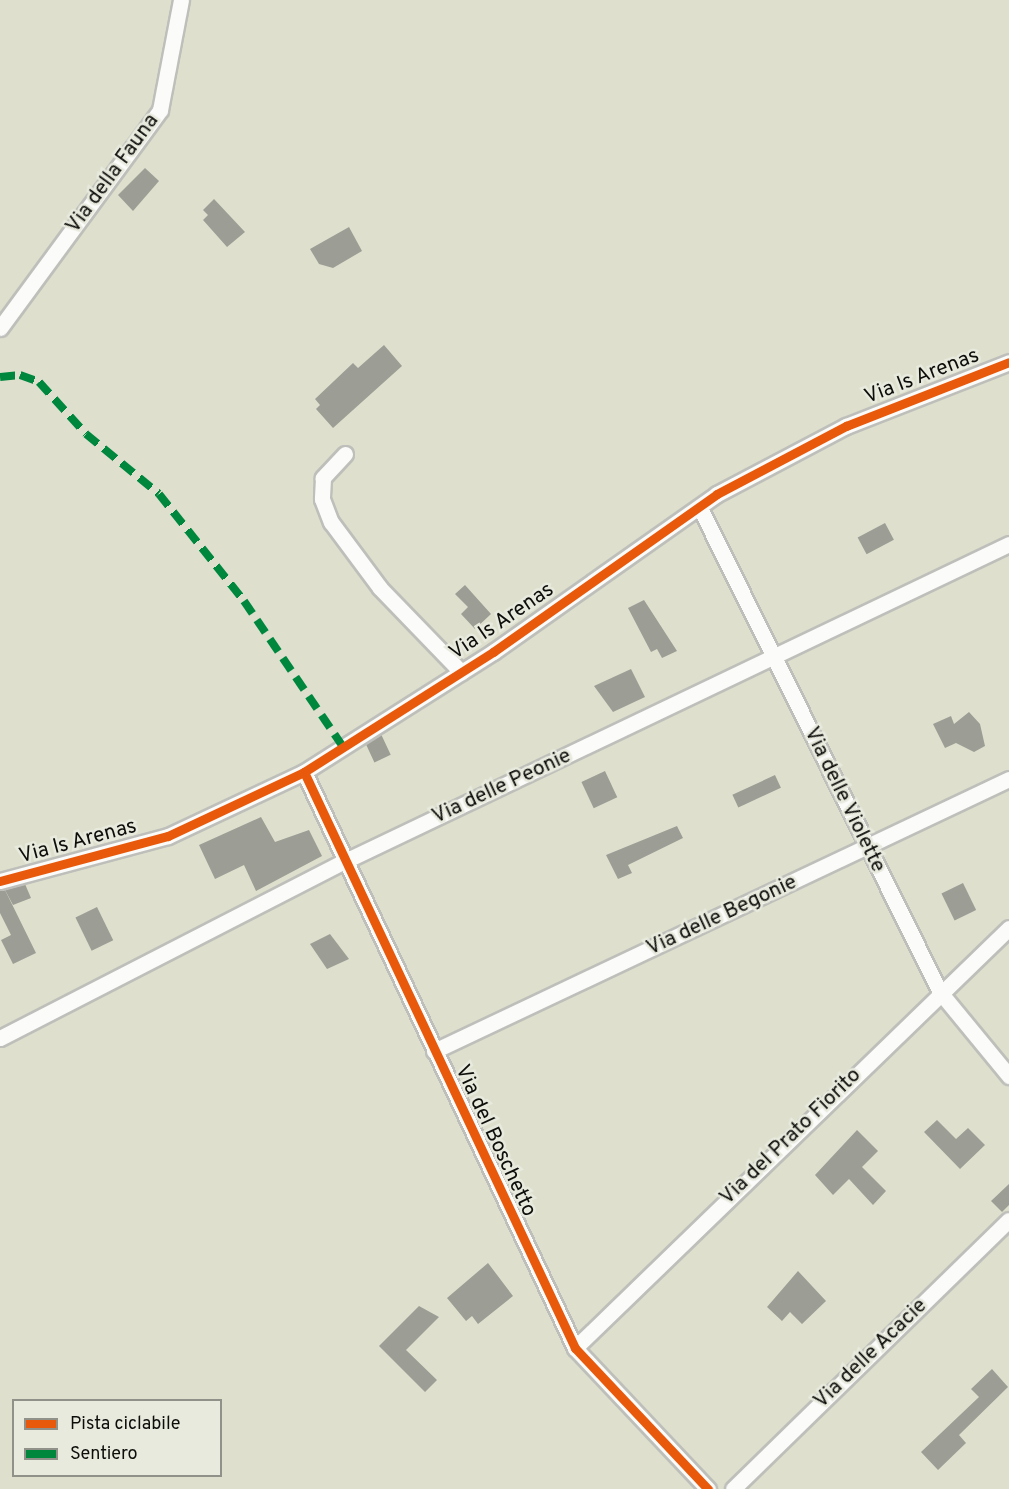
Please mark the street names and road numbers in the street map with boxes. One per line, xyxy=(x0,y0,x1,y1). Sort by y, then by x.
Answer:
street label: Via della Fauna xyxy=(61,109,165,239)
street label: Via Is Arenas xyxy=(861,343,983,411)
street label: Via Is Arenas xyxy=(445,578,559,666)
street label: Via delle Violette xyxy=(798,723,890,877)
street label: Via delle Peonie xyxy=(429,744,575,830)
street label: Via Is Arenas xyxy=(16,814,140,870)
street label: Via delle Begonie xyxy=(643,870,801,962)
street label: Via del Boschetto xyxy=(449,1061,541,1221)
street label: Via del Prato Fiorito xyxy=(715,1063,867,1211)
street label: Via delle Acacie xyxy=(809,1293,933,1415)

